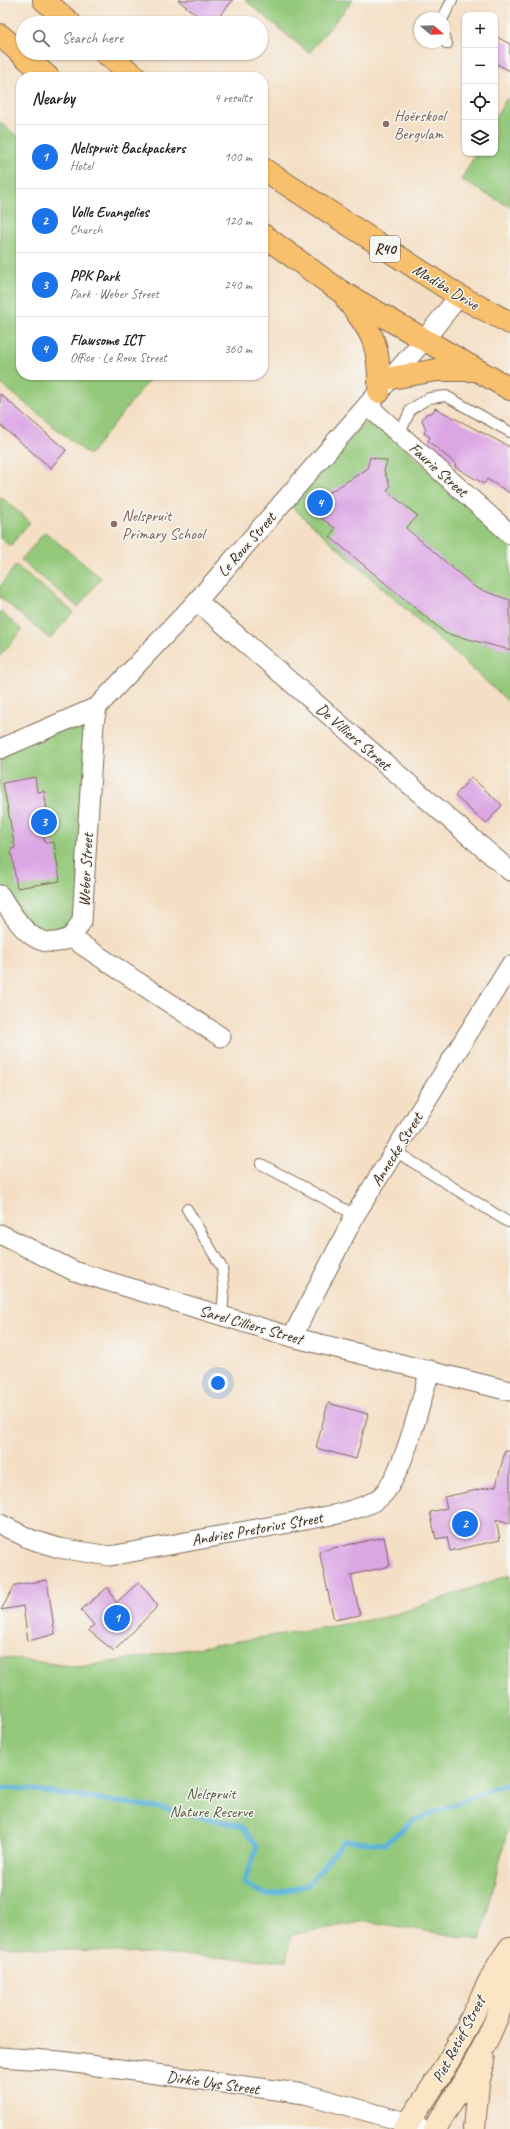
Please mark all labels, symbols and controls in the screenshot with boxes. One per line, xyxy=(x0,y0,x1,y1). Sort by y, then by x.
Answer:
north arrow xyxy=(414,12,450,48)
map controls xyxy=(462,12,498,156)
button: + xyxy=(462,12,498,48)
search box xyxy=(16,16,268,60)
icon: search xyxy=(30,27,52,49)
text: Search here xyxy=(62,29,123,48)
button: − xyxy=(462,48,498,84)
button: locate xyxy=(462,84,498,120)
text: Nearby xyxy=(32,88,75,109)
text: 4 results xyxy=(214,90,252,106)
place label: Hoërskool Bergvlam xyxy=(394,106,448,144)
marker: Hoërskool Bergvlam xyxy=(381,119,391,129)
button: layers xyxy=(462,120,498,156)
text: Nelspruit Backpackers xyxy=(70,139,185,158)
text: 1 xyxy=(42,149,48,165)
text: 100 m xyxy=(224,149,252,165)
text: Hotel xyxy=(70,158,93,174)
text: Volle Evangelies xyxy=(70,203,149,222)
text: 2 xyxy=(42,213,48,229)
text: 120 m xyxy=(224,213,252,229)
text: Church xyxy=(70,222,103,238)
road number: R40 xyxy=(370,236,400,262)
street label: Madiba Drive xyxy=(409,259,484,315)
text: PPK Park xyxy=(70,267,119,286)
text: 3 xyxy=(42,277,48,293)
text: 240 m xyxy=(224,277,252,293)
text: Park · Weber Street xyxy=(70,286,159,302)
text: Flawsome ICT xyxy=(70,331,142,350)
text: 4 xyxy=(42,341,48,357)
text: 360 m xyxy=(224,341,252,357)
text: Office · Le Roux Street xyxy=(70,350,167,366)
street label: Faurie Street xyxy=(405,438,473,502)
pin: 4 xyxy=(307,488,333,518)
place label: Nelspruit Primary School xyxy=(122,506,208,544)
street label: Le Roux Street xyxy=(213,507,281,581)
marker: Nelspruit Primary School xyxy=(109,519,119,529)
street label: De Villiers Street xyxy=(312,699,396,776)
pin: 3 xyxy=(31,807,57,837)
street label: Weber Street xyxy=(74,831,98,907)
street label: Annecke Street xyxy=(366,1108,428,1190)
street label: Sarel Cilliers Street xyxy=(197,1301,307,1350)
your location xyxy=(208,1373,228,1393)
street label: Andries Pretorius Street xyxy=(190,1507,326,1550)
pin: 2 xyxy=(452,1509,478,1539)
pin: 1 xyxy=(104,1603,130,1633)
park label: Nelspruit Nature Reserve xyxy=(169,1784,254,1822)
street label: Piet Retief Street xyxy=(428,1990,491,2086)
street label: Dirkie Uys Street xyxy=(165,2067,262,2100)

